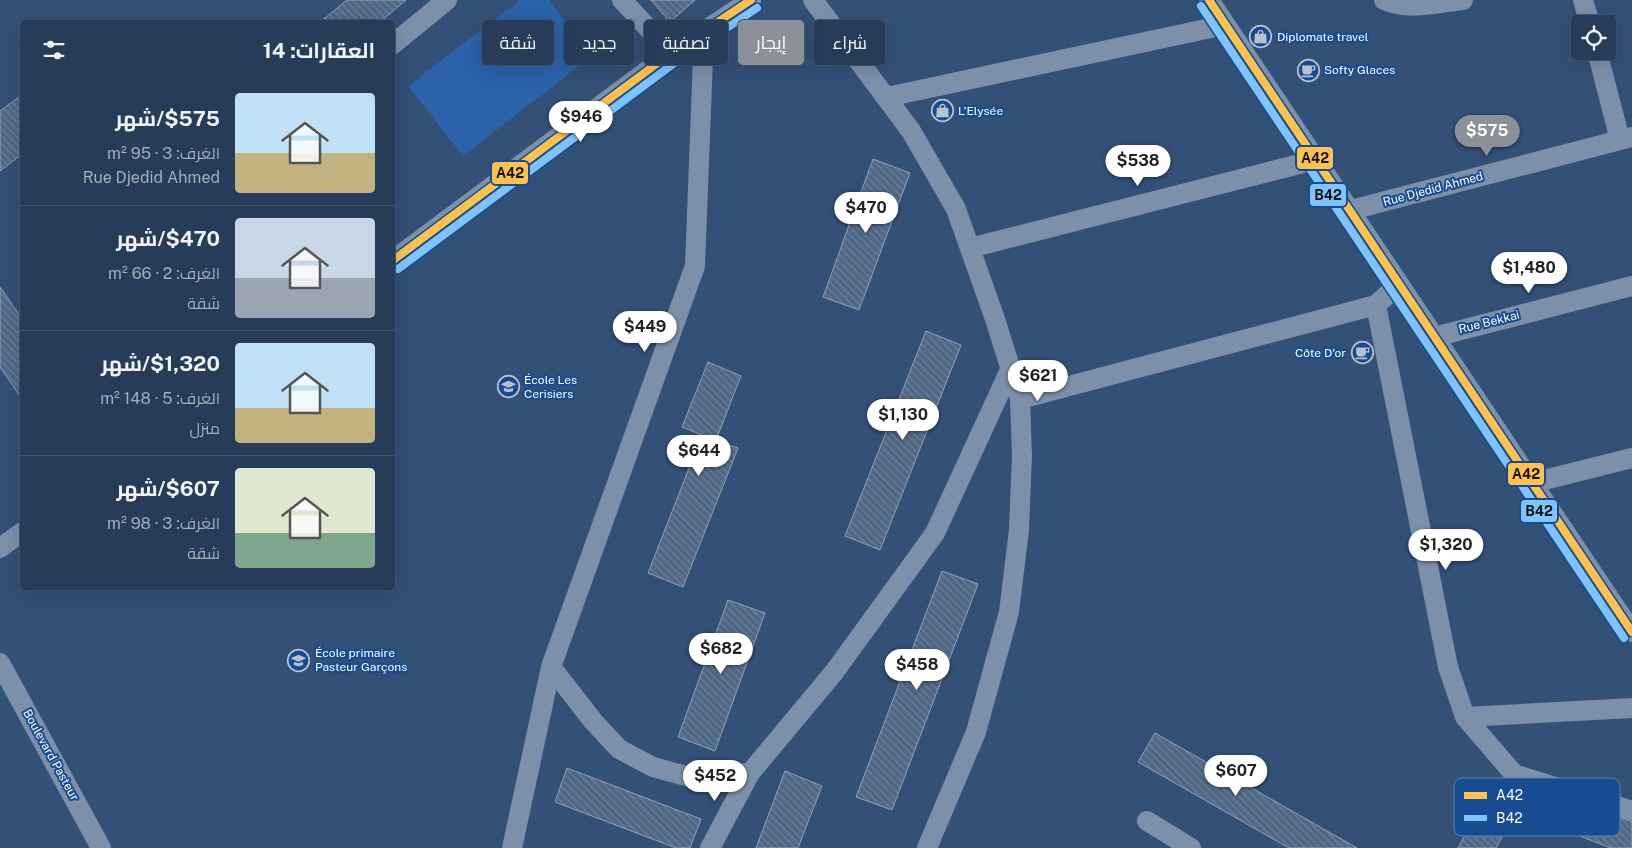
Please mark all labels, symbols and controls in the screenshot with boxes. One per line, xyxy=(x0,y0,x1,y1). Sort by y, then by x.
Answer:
map controls xyxy=(1571,15,1616,60)
button: locate xyxy=(1571,15,1616,60)
chip: شقة xyxy=(482,20,554,65)
chip: جديد xyxy=(564,20,634,65)
chip: تصفية xyxy=(644,20,728,65)
chip: إيجار xyxy=(738,20,804,65)
chip: شراء xyxy=(814,20,885,65)
shop icon: Diplomate travel xyxy=(1249,25,1273,49)
place label: Diplomate travel xyxy=(1277,30,1369,44)
icon: filters xyxy=(40,36,68,64)
text: العقارات: 14 xyxy=(263,38,375,63)
cafe icon: Softy Glaces xyxy=(1296,58,1320,82)
place label: Softy Glaces xyxy=(1324,63,1395,77)
shop icon: L’Elysée xyxy=(930,99,954,123)
pin: $946 xyxy=(551,100,611,143)
place label: L’Elysée xyxy=(958,104,1003,118)
text: $575/شهر xyxy=(115,106,220,131)
text: $946 xyxy=(560,107,602,126)
icon: home xyxy=(275,113,335,173)
pin: $575 xyxy=(1457,114,1517,157)
text: $575 xyxy=(1466,121,1508,140)
text: الغرف: 3 · 95 m² xyxy=(107,144,220,163)
pin: $538 xyxy=(1108,144,1168,187)
line badge: A42 xyxy=(1296,146,1334,170)
text: A42 xyxy=(1301,150,1329,166)
text: $538 xyxy=(1116,151,1160,170)
line badge: A42 xyxy=(491,161,529,185)
text: A42 xyxy=(496,165,524,181)
text: Rue Djedid Ahmed xyxy=(83,168,220,187)
street label: Rue Djedid Ahmed xyxy=(1381,169,1485,209)
line badge: B42 xyxy=(1309,183,1347,207)
text: B42 xyxy=(1314,187,1342,203)
pin: $470 xyxy=(836,192,896,234)
text: $470 xyxy=(845,198,887,217)
text: $470/شهر xyxy=(116,226,220,251)
icon: home xyxy=(275,238,335,298)
pin: $1,480 xyxy=(1488,252,1570,294)
text: $1,480 xyxy=(1502,258,1556,277)
text: الغرف: 2 · 66 m² xyxy=(108,264,220,283)
text: شقة xyxy=(187,294,220,313)
street label: Rue Bekkai xyxy=(1457,308,1521,336)
pin: $449 xyxy=(615,310,675,353)
text: $449 xyxy=(624,317,666,336)
cafe icon: Côte D'or xyxy=(1350,341,1374,365)
place label: Côte D'or xyxy=(1295,346,1346,360)
text: $1,320/شهر xyxy=(101,351,220,376)
pin: $621 xyxy=(1008,360,1068,402)
icon: home xyxy=(275,363,335,423)
text: $621 xyxy=(1019,366,1057,385)
place label: École Les Cerisiers xyxy=(524,373,577,401)
school or university icon: École Les Cerisiers xyxy=(496,375,520,399)
text: الغرف: 5 · 148 m² xyxy=(100,389,220,408)
pin: $1,130 xyxy=(862,398,944,441)
text: $1,130 xyxy=(878,405,928,424)
text: منزل xyxy=(190,419,220,438)
pin: $644 xyxy=(669,434,729,477)
text: $644 xyxy=(678,441,720,460)
line badge: A42 xyxy=(1507,462,1545,486)
text: A42 xyxy=(1512,466,1540,482)
text: $607/شهر xyxy=(116,476,220,501)
icon: home xyxy=(275,488,335,548)
line badge: B42 xyxy=(1520,499,1558,523)
text: B42 xyxy=(1525,503,1553,519)
text: الغرف: 3 · 98 m² xyxy=(107,514,220,533)
pin: $1,320 xyxy=(1405,528,1487,571)
text: $1,320 xyxy=(1419,535,1473,554)
text: شقة xyxy=(187,544,220,563)
pin: $682 xyxy=(691,632,751,675)
text: $682 xyxy=(700,639,742,658)
place label: École primaire Pasteur Garçons xyxy=(315,646,407,674)
school or university icon: École primaire Pasteur Garçons xyxy=(287,648,311,672)
pin: $458 xyxy=(887,648,947,691)
text: $458 xyxy=(896,655,938,674)
street label: Boulevard Pasteur xyxy=(20,707,82,803)
pin: $607 xyxy=(1206,754,1266,797)
pin: $452 xyxy=(685,760,745,802)
text: $607 xyxy=(1215,761,1257,780)
text: $452 xyxy=(694,766,736,785)
legend xyxy=(1454,778,1620,836)
text: A42 xyxy=(1496,787,1523,803)
text: B42 xyxy=(1496,810,1523,826)

